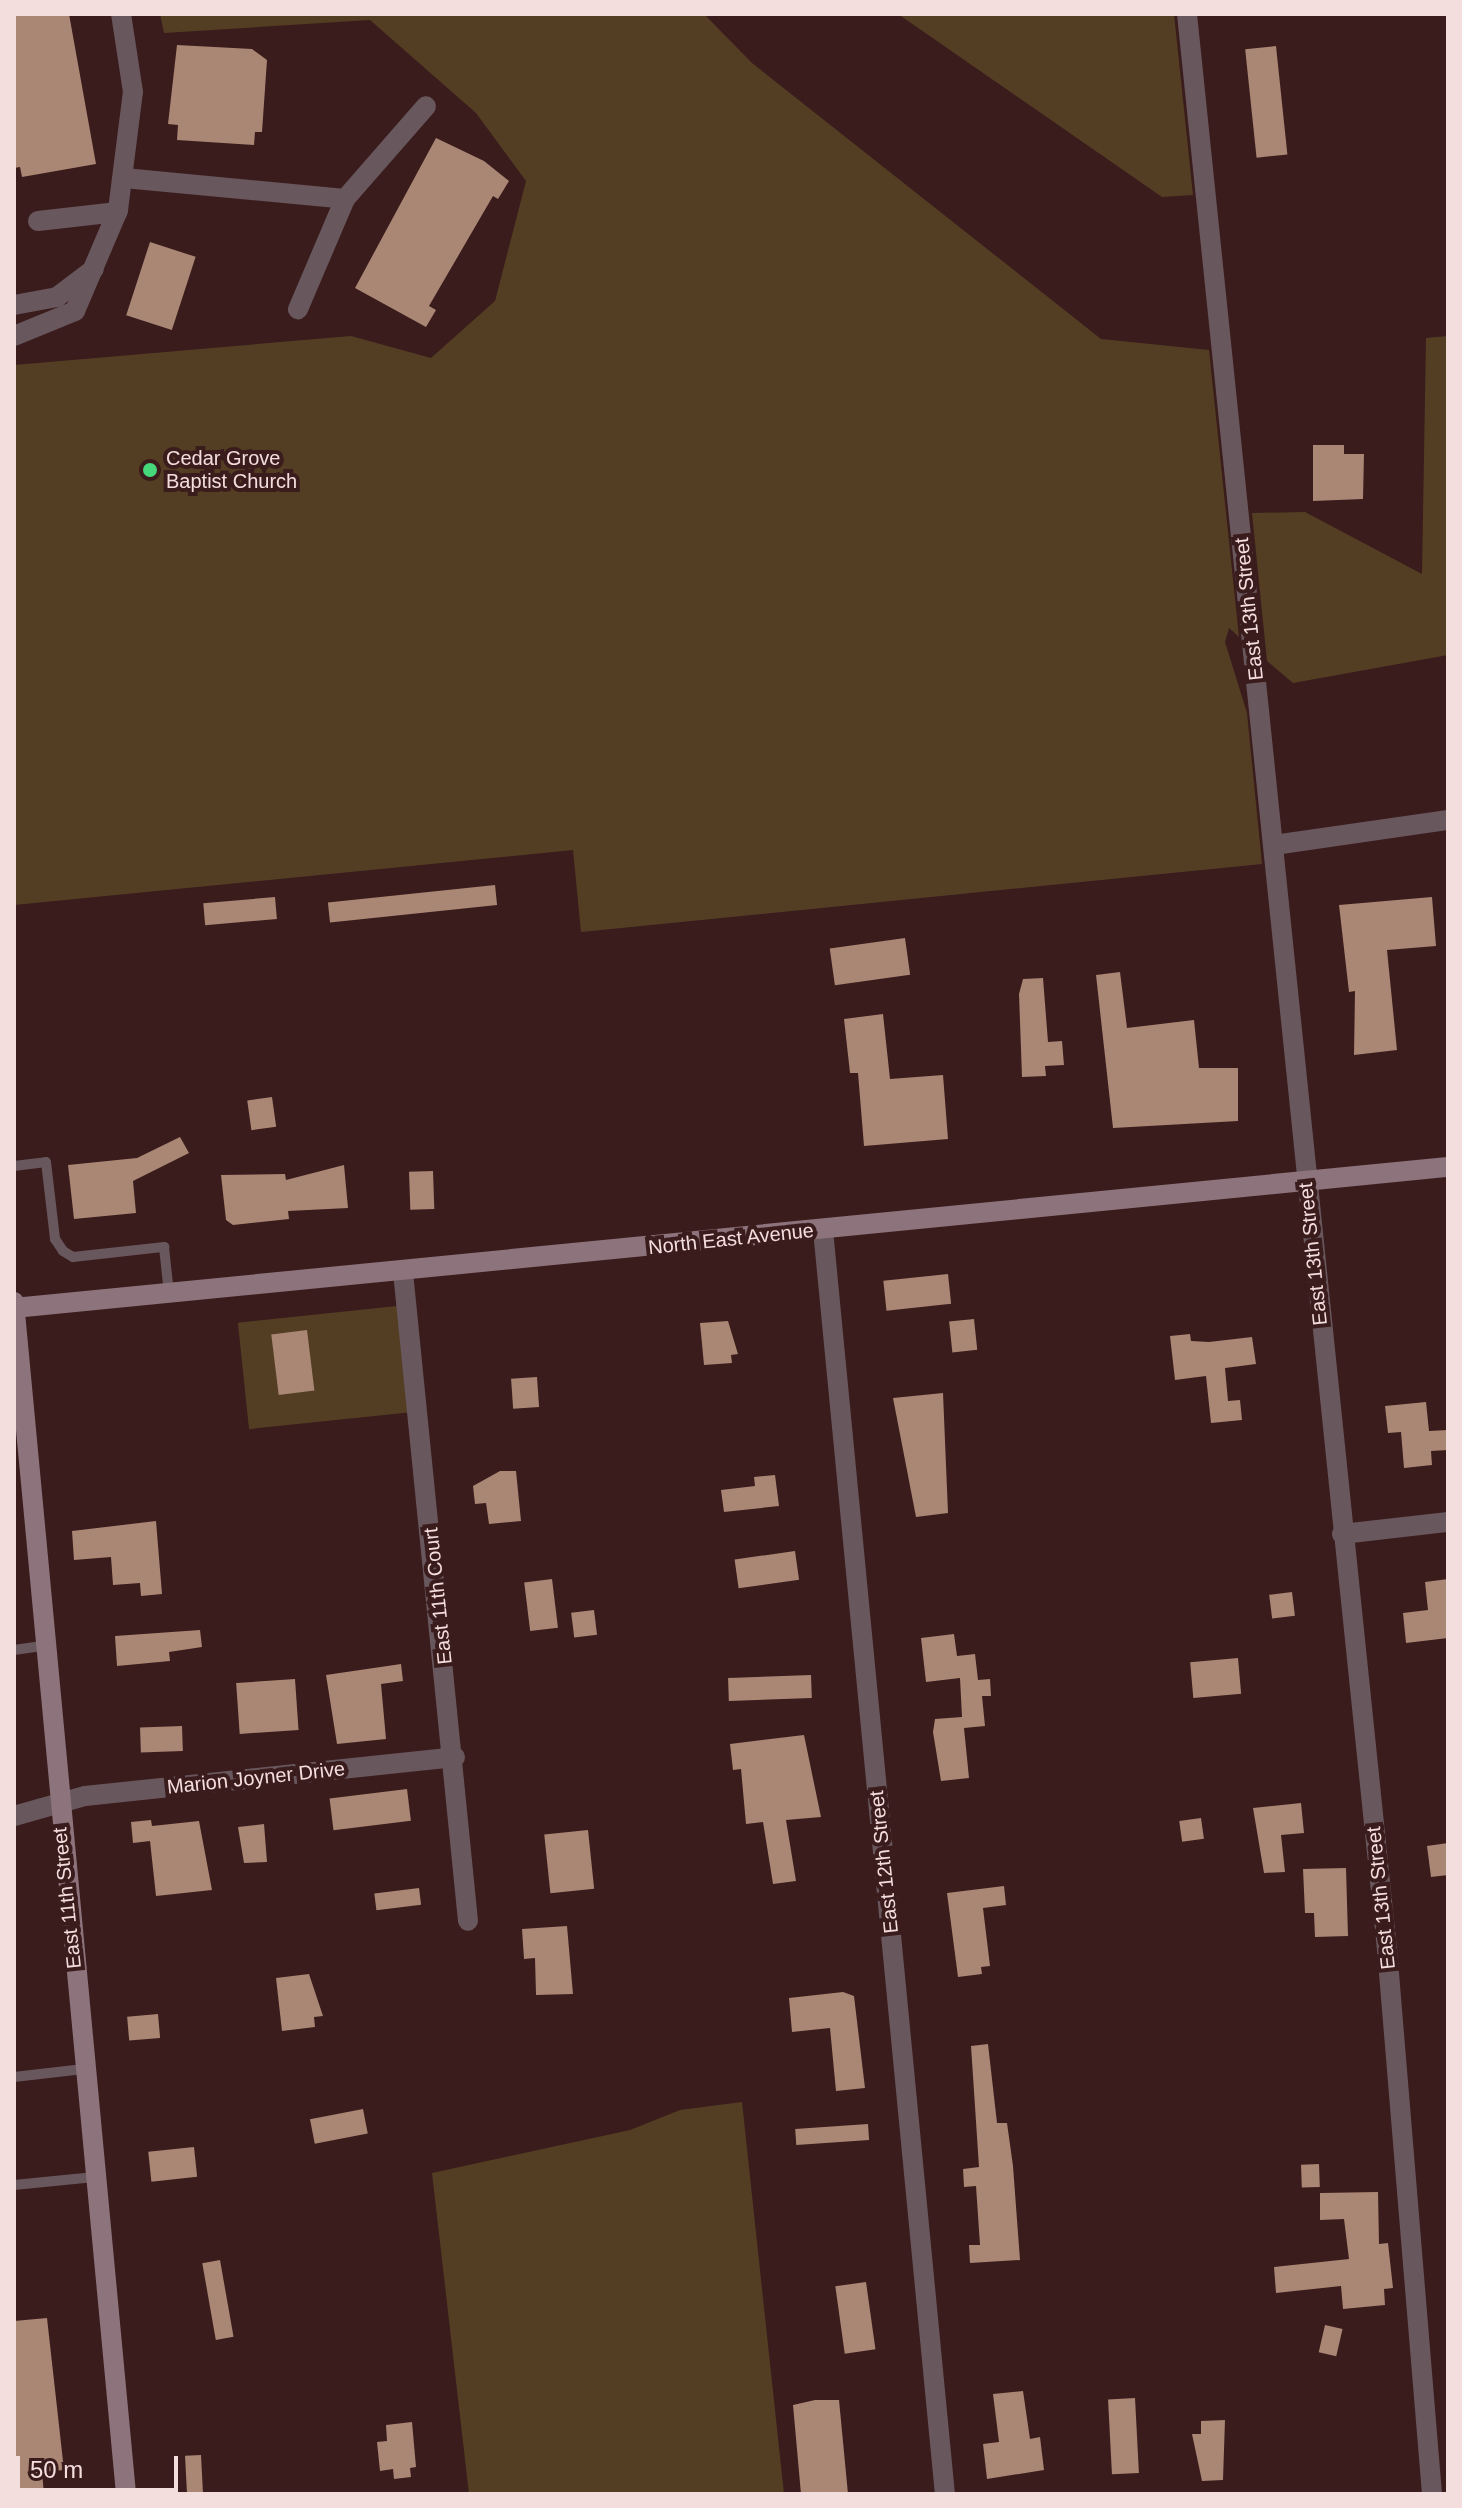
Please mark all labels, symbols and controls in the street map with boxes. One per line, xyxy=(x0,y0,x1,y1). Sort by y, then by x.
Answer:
place label: Cedar Grove Baptist Church xyxy=(166,446,297,493)
marker: Cedar Grove Baptist Church xyxy=(141,461,159,479)
street label: East 13th Street xyxy=(1230,536,1268,682)
street label: East 13th Street xyxy=(1294,1181,1332,1327)
street label: North East Avenue xyxy=(646,1218,816,1260)
street label: East 11th Court xyxy=(419,1526,457,1666)
street label: Marion Joyner Drive xyxy=(166,1757,346,1799)
street label: East 12th Street xyxy=(865,1789,903,1935)
street label: East 13th Street xyxy=(1362,1825,1400,1971)
street label: East 11th Street xyxy=(48,1826,86,1970)
scale bar xyxy=(20,2440,182,2490)
text: 50 m xyxy=(30,2456,83,2483)

